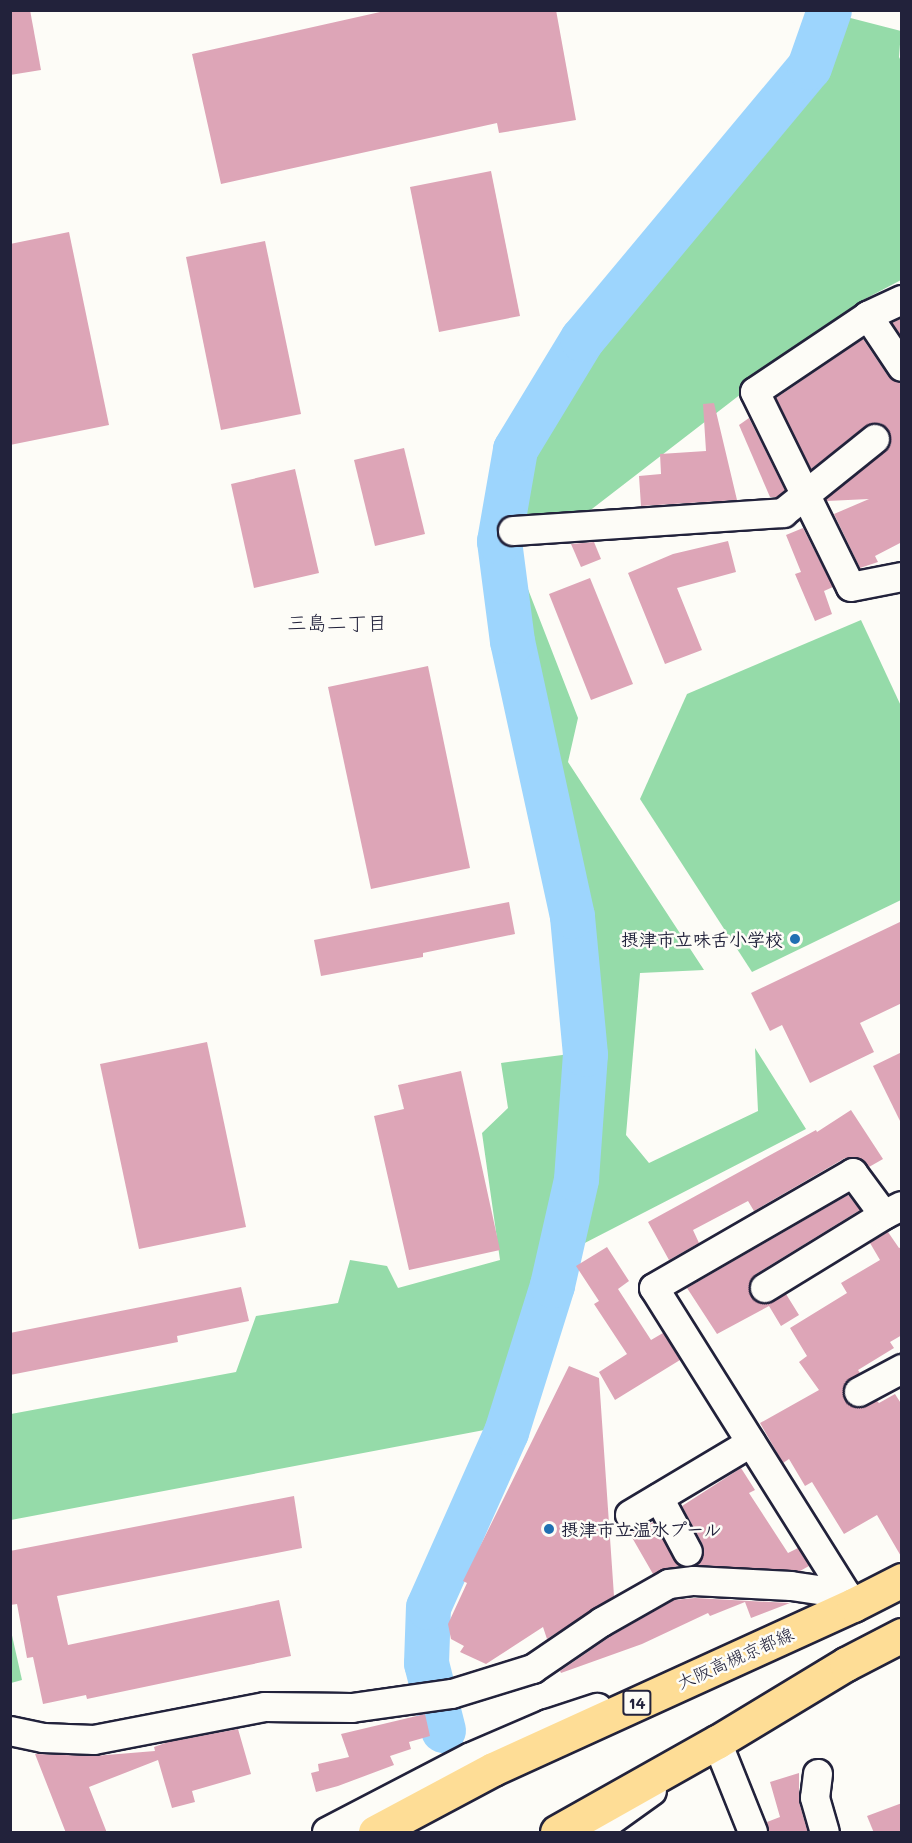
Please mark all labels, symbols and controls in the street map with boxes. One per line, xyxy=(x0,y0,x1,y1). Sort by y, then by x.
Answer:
district label: 三島二丁目 xyxy=(287,610,387,634)
place label: 摂津市立味舌小学校 xyxy=(621,928,783,950)
marker: 摂津市立味舌小学校 xyxy=(788,932,802,946)
place label: 摂津市立温水プール xyxy=(561,1518,722,1540)
marker: 摂津市立温水プール xyxy=(542,1522,556,1536)
street label: 大阪高槻京都線 xyxy=(673,1623,797,1693)
road number: 14 xyxy=(622,1690,652,1716)

